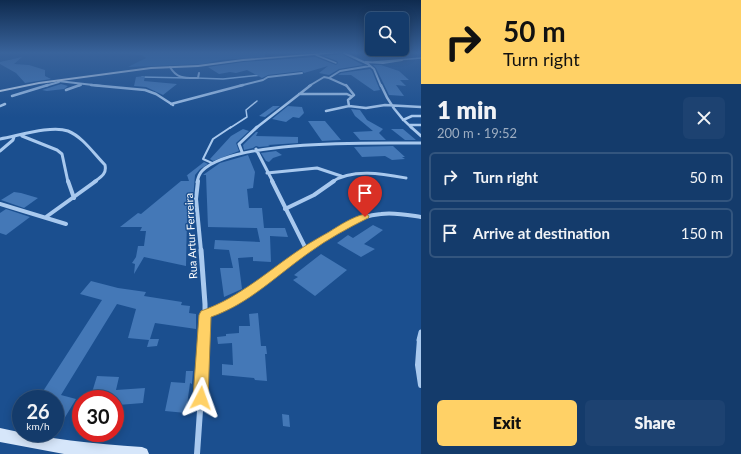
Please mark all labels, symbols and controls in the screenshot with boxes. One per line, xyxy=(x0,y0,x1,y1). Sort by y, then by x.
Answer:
map controls xyxy=(365,12,409,56)
button: search xyxy=(365,12,409,56)
text: 50 m xyxy=(503,14,566,48)
icon: right xyxy=(437,16,489,68)
text: Turn right xyxy=(503,48,580,70)
text: 1 min xyxy=(437,95,497,124)
button: close xyxy=(683,97,725,139)
text: 200 m · 19:52 xyxy=(437,125,517,141)
icon: right xyxy=(439,166,461,188)
text: Turn right xyxy=(473,168,538,186)
text: 50 m xyxy=(689,168,723,186)
pin xyxy=(348,176,382,217)
icon: arrive xyxy=(354,182,376,204)
street label: Rua Artur Ferreira xyxy=(182,193,199,279)
icon: arrive xyxy=(439,222,461,244)
text: Arrive at destination xyxy=(473,224,610,242)
text: 150 m xyxy=(681,224,723,242)
position arrow xyxy=(180,377,222,419)
speed limit sign: 30 xyxy=(72,390,124,442)
text: 26 xyxy=(26,399,50,423)
button: Exit xyxy=(437,400,577,446)
button: Share xyxy=(585,400,725,446)
text: km/h xyxy=(26,420,50,432)

